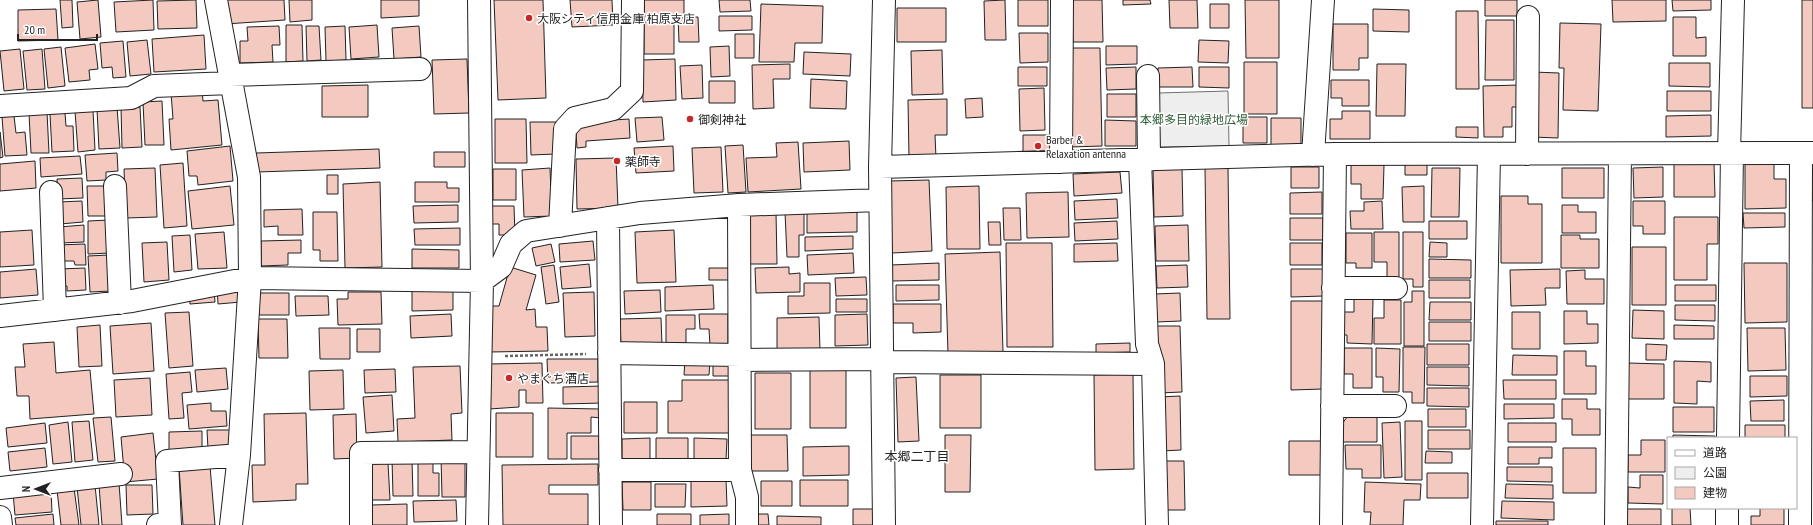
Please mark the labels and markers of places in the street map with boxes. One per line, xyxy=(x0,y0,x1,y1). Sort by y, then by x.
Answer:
place label: 大阪シティ信用金庫 柏原支店 xyxy=(537,11,695,26)
marker: 大阪シティ信用金庫 柏原支店 xyxy=(524,13,534,23)
place label: 御剣神社 xyxy=(698,112,746,127)
marker: 御剣神社 xyxy=(685,114,695,124)
place label: Barber & Relaxation antenna xyxy=(1046,132,1126,161)
marker: Barber & Relaxation antenna xyxy=(1033,141,1043,151)
place label: 薬師寺 xyxy=(625,154,661,169)
marker: 薬師寺 xyxy=(612,156,622,166)
place label: やまぐち酒店 xyxy=(517,371,589,386)
marker: やまぐち酒店 xyxy=(504,373,514,383)

